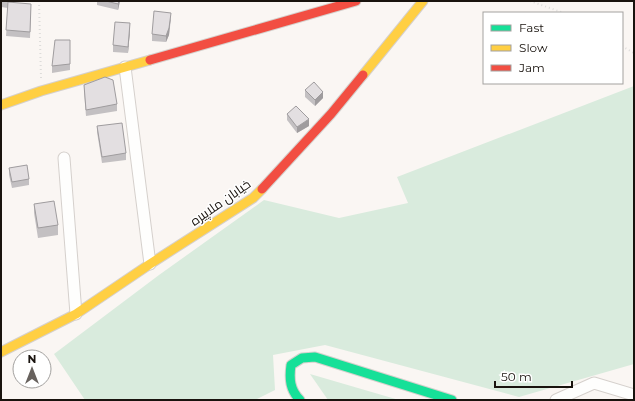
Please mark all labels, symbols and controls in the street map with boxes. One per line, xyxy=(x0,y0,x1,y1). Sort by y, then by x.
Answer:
legend xyxy=(483,12,623,84)
text: Fast xyxy=(519,20,544,35)
text: Slow xyxy=(519,40,548,55)
text: Jam xyxy=(518,60,545,75)
street label: خیابان ملاپیره xyxy=(187,175,254,230)
north arrow xyxy=(12,349,52,389)
text: N xyxy=(28,352,36,366)
scale bar xyxy=(495,363,572,389)
text: 50 m xyxy=(501,369,532,384)

